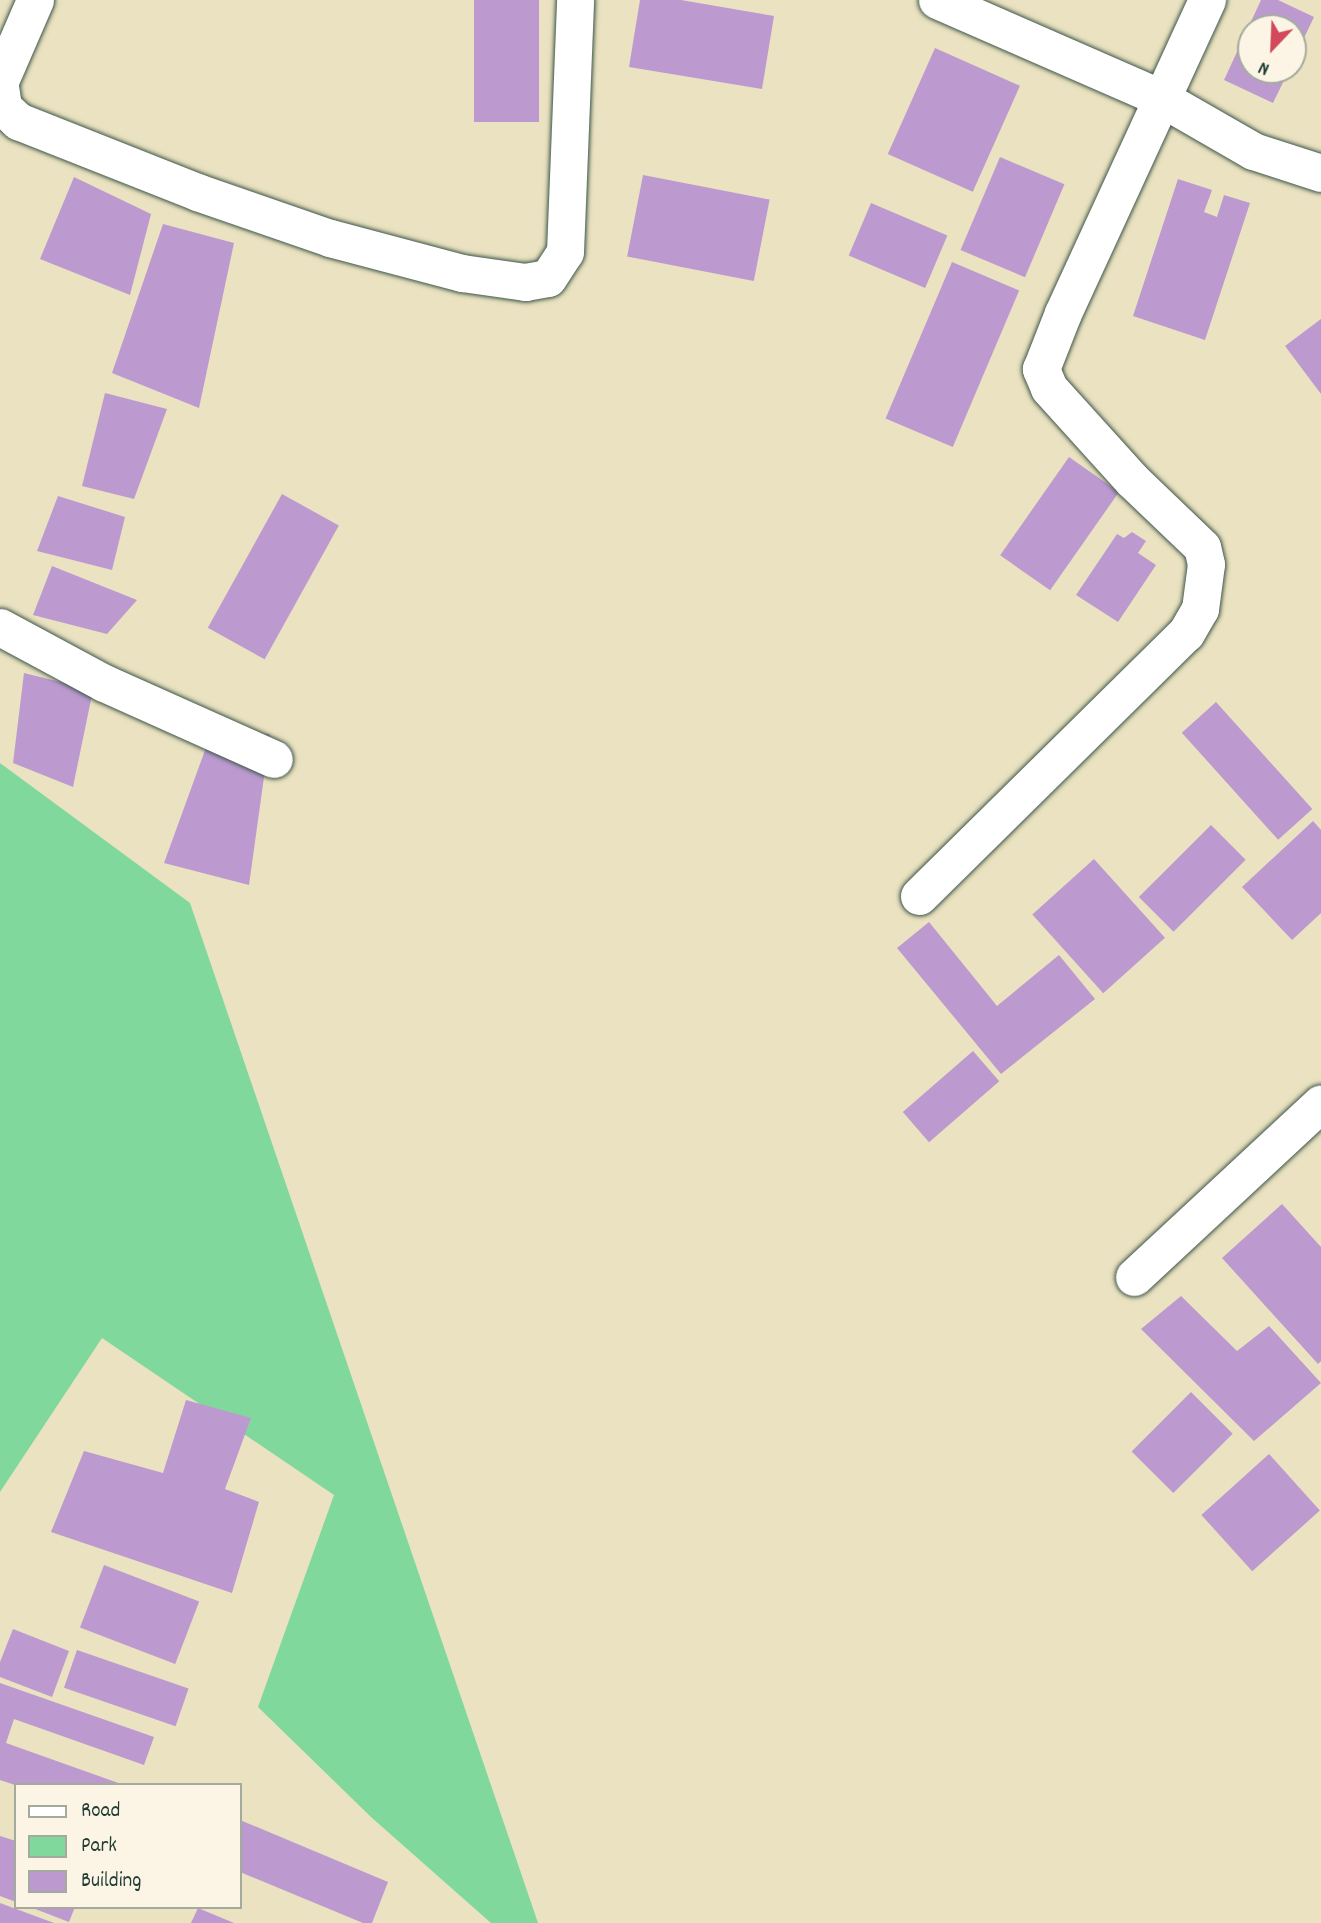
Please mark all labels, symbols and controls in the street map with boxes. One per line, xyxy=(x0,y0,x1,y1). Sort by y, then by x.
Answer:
north arrow xyxy=(1237,14,1307,84)
text: N xyxy=(1255,53,1274,81)
legend xyxy=(14,1783,242,1909)
text: Road xyxy=(81,1797,120,1827)
text: Park xyxy=(81,1832,117,1862)
text: Building xyxy=(81,1867,141,1897)

